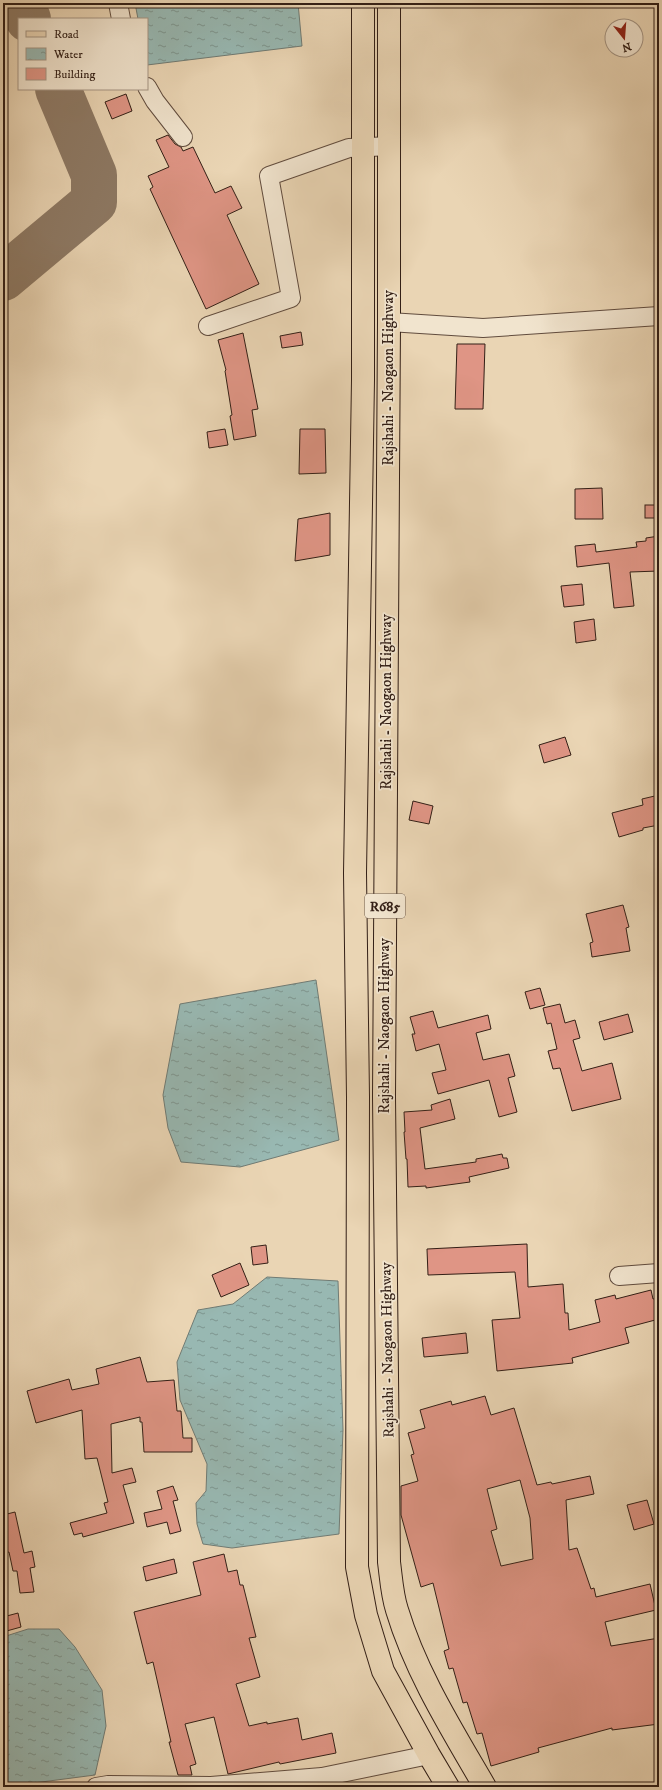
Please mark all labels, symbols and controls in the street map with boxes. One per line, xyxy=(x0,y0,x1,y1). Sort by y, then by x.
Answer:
legend xyxy=(18,18,148,90)
north arrow xyxy=(604,18,644,58)
text: Road xyxy=(54,27,79,42)
text: N xyxy=(620,39,633,55)
text: Water xyxy=(53,47,83,62)
text: Building xyxy=(54,67,95,82)
street label: Rajshahi - Naogaon Highway xyxy=(379,289,398,466)
street label: Rajshahi - Naogaon Highway xyxy=(377,613,396,790)
road number: R685 xyxy=(365,894,405,918)
street label: Rajshahi - Naogaon Highway xyxy=(375,937,394,1114)
street label: Rajshahi - Naogaon Highway xyxy=(376,1261,399,1438)

